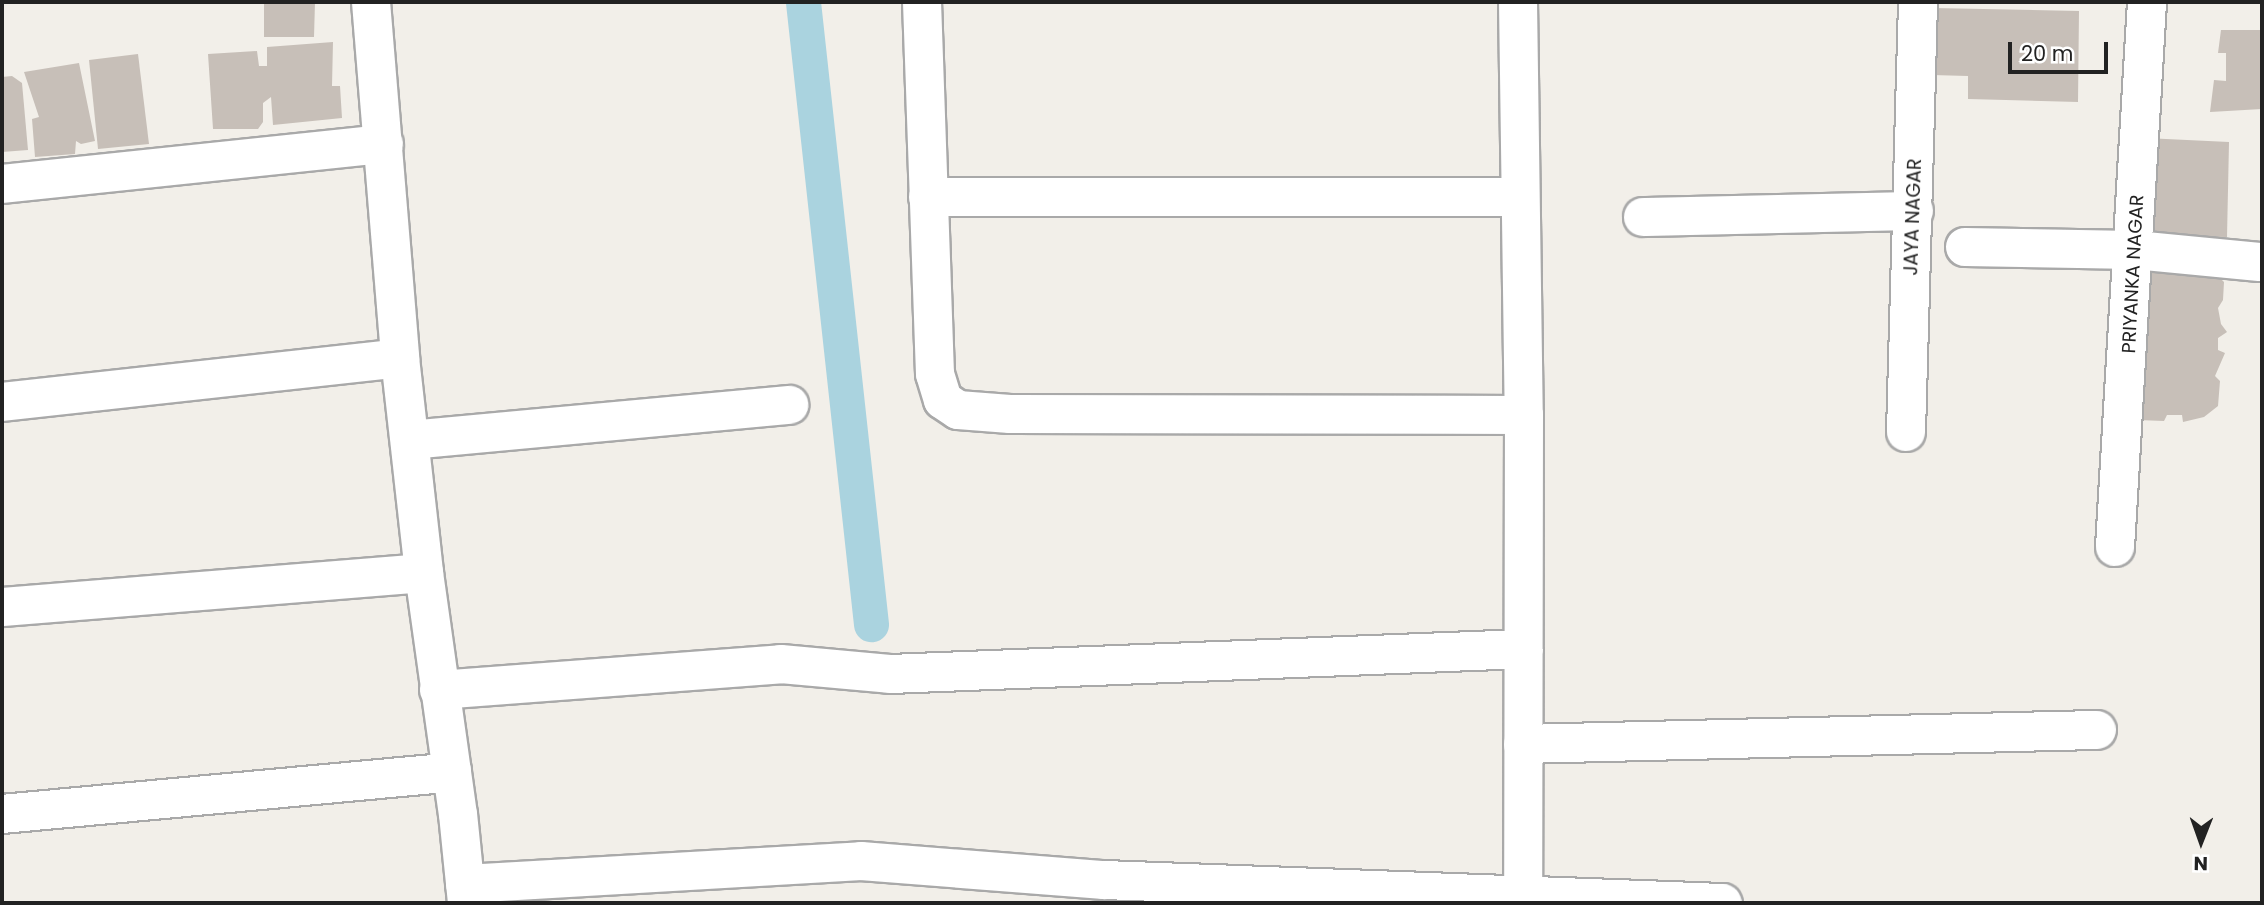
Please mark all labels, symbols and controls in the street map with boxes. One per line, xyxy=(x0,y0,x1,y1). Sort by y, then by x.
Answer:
scale bar xyxy=(2012,28,2112,72)
text: 20 m xyxy=(2021,39,2074,68)
street label: JAYA NAGAR xyxy=(1900,158,1926,276)
street label: PRIYANKA NAGAR xyxy=(2117,194,2149,354)
north arrow xyxy=(2166,807,2236,877)
text: N xyxy=(2193,850,2208,877)

